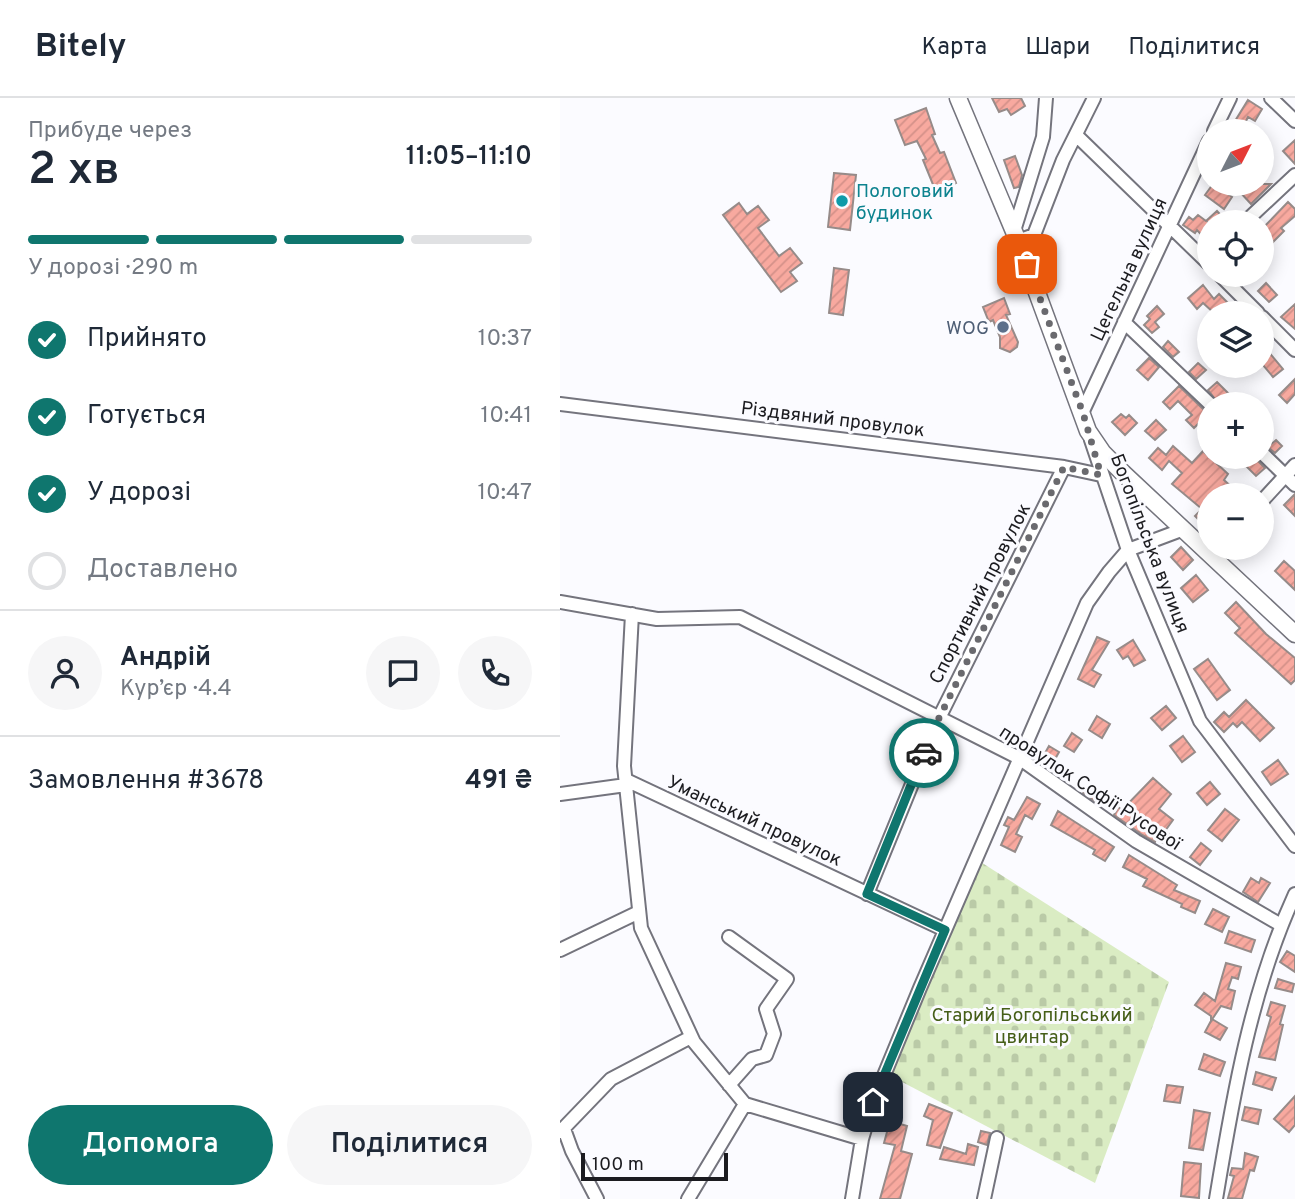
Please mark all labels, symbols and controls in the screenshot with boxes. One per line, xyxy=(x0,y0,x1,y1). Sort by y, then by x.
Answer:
text: Bitely xyxy=(35,27,127,69)
text: Карта xyxy=(922,33,987,63)
text: Шари xyxy=(1025,33,1090,63)
text: Поділитися xyxy=(1128,33,1260,63)
text: Прибуде через xyxy=(28,117,192,146)
north arrow xyxy=(1197,119,1274,196)
map controls xyxy=(1197,119,1274,560)
text: 11:05–11:10 xyxy=(406,141,532,174)
text: 2 хв xyxy=(28,142,120,201)
place label: Пологовий будинок xyxy=(856,180,954,226)
marker: Пологовий будинок xyxy=(834,193,850,209)
street label: Цегельна вулиця xyxy=(1086,194,1174,345)
button: locate xyxy=(1197,210,1274,287)
pin xyxy=(997,234,1057,294)
icon: bag xyxy=(1008,245,1046,283)
text: У дорозі · 290 m xyxy=(28,254,198,283)
button: layers xyxy=(1197,301,1274,378)
place label: WOG xyxy=(946,317,989,341)
marker: WOG xyxy=(995,319,1011,335)
icon: check xyxy=(28,321,66,359)
text: Прийнято xyxy=(87,323,207,356)
text: 10:37 xyxy=(478,325,532,354)
button: + xyxy=(1197,392,1274,469)
street label: Різдвяний провулок xyxy=(739,397,926,443)
icon: check xyxy=(28,398,66,436)
text: Готується xyxy=(87,400,206,433)
text: 10:41 xyxy=(481,402,532,431)
street label: Богопільська вулиця xyxy=(1104,451,1194,637)
icon: check xyxy=(28,475,66,513)
text: У дорозі xyxy=(87,477,191,510)
text: 10:47 xyxy=(477,479,532,508)
button: − xyxy=(1197,483,1274,560)
street label: Спортивний провулок xyxy=(925,499,1037,689)
text: Доставлено xyxy=(87,554,238,587)
button: person xyxy=(28,636,102,710)
button: chat xyxy=(366,636,440,710)
button: phone xyxy=(458,636,532,710)
text: Андрій xyxy=(120,642,211,675)
text: Кур’єр · 4.4 xyxy=(120,675,232,704)
courier xyxy=(889,718,959,788)
street label: провулок Софії Русової xyxy=(994,721,1187,857)
icon: car xyxy=(905,734,943,772)
text: Замовлення #3678 xyxy=(28,765,264,798)
text: 491 ₴ xyxy=(465,765,532,798)
street label: Уманський провулок xyxy=(663,771,845,873)
park label: Старий Богопільський цвинтар xyxy=(931,1004,1133,1050)
pin xyxy=(843,1072,903,1132)
icon: home xyxy=(854,1083,892,1121)
button: Допомога xyxy=(28,1105,273,1185)
button: Поділитися xyxy=(287,1105,532,1185)
scale bar xyxy=(581,1150,728,1182)
text: 100 m xyxy=(592,1153,644,1177)

